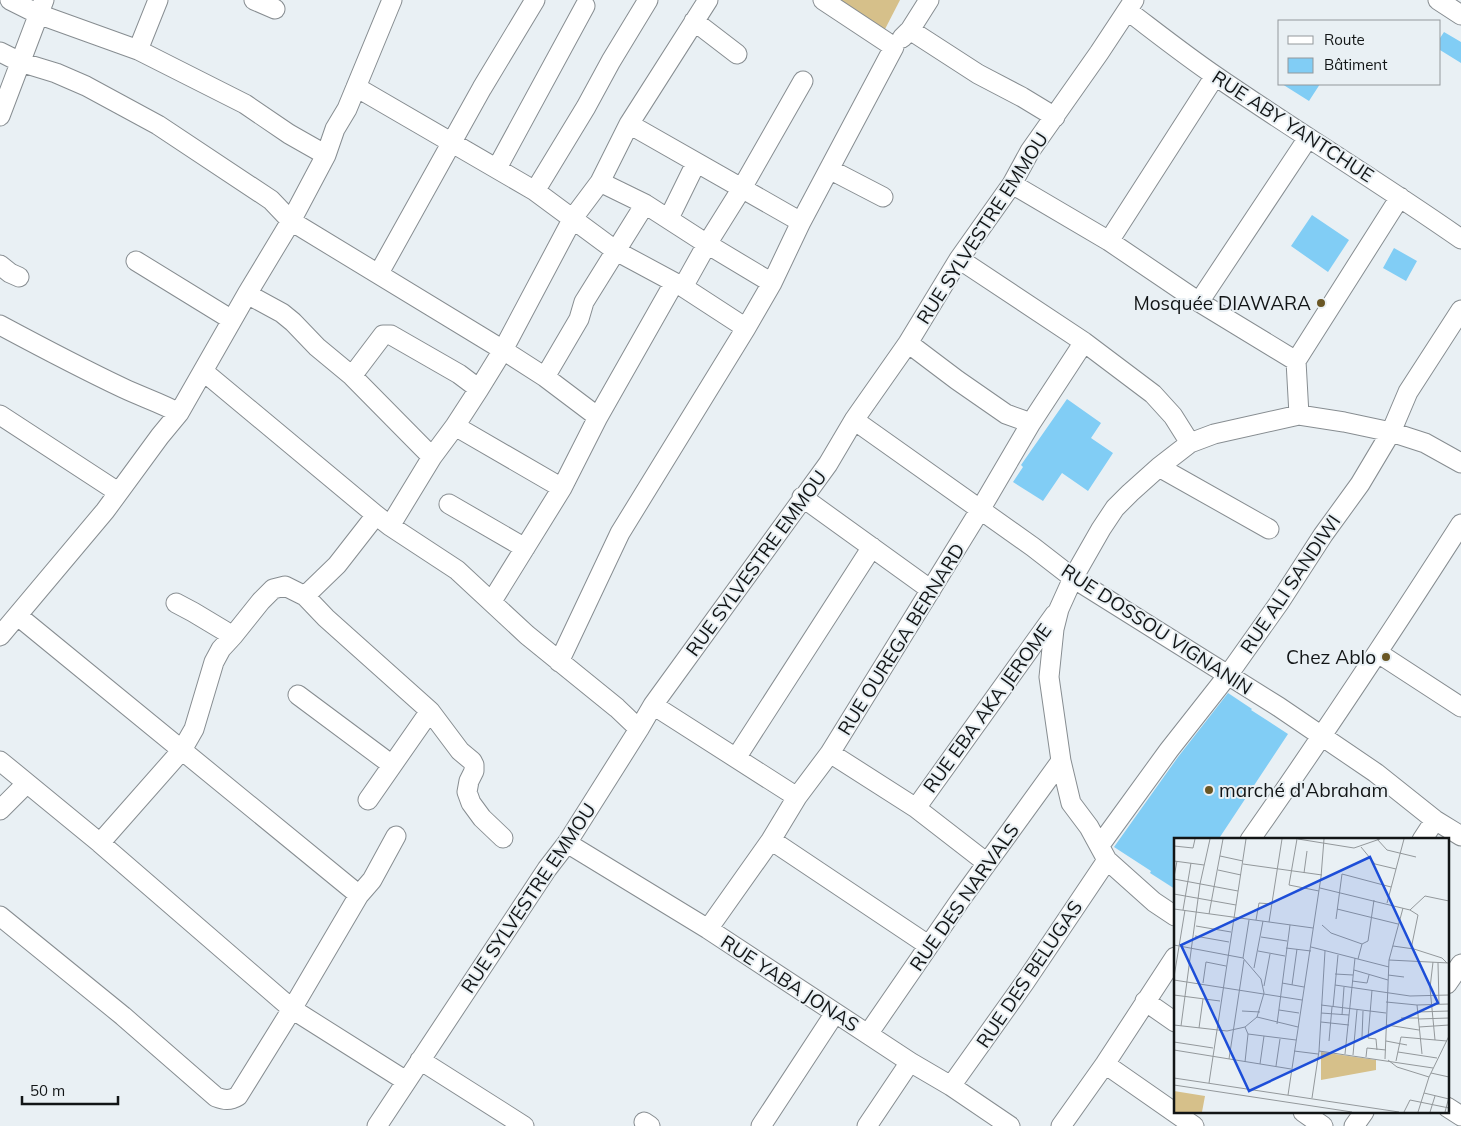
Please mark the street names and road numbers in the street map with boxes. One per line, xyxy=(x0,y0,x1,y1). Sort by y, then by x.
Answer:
street label: RUE ABY YANTCHUE xyxy=(1208,65,1378,187)
street label: RUE SYLVESTRE EMMOU xyxy=(911,128,1053,328)
street label: RUE SYLVESTRE EMMOU xyxy=(680,465,832,661)
street label: RUE ALI SANDIWI xyxy=(1235,510,1345,658)
street label: RUE OUREGA BERNARD xyxy=(832,539,970,739)
street label: RUE DOSSOU VIGNANIN xyxy=(1057,558,1257,700)
street label: RUE EBA AKA JEROME xyxy=(918,619,1056,797)
street label: RUE SYLVESTRE EMMOU xyxy=(455,798,601,998)
street label: RUE DES NARVALS xyxy=(904,819,1024,975)
street label: RUE DES BELUGAS xyxy=(971,896,1087,1052)
street label: RUE YABA JONAS xyxy=(716,929,864,1037)

